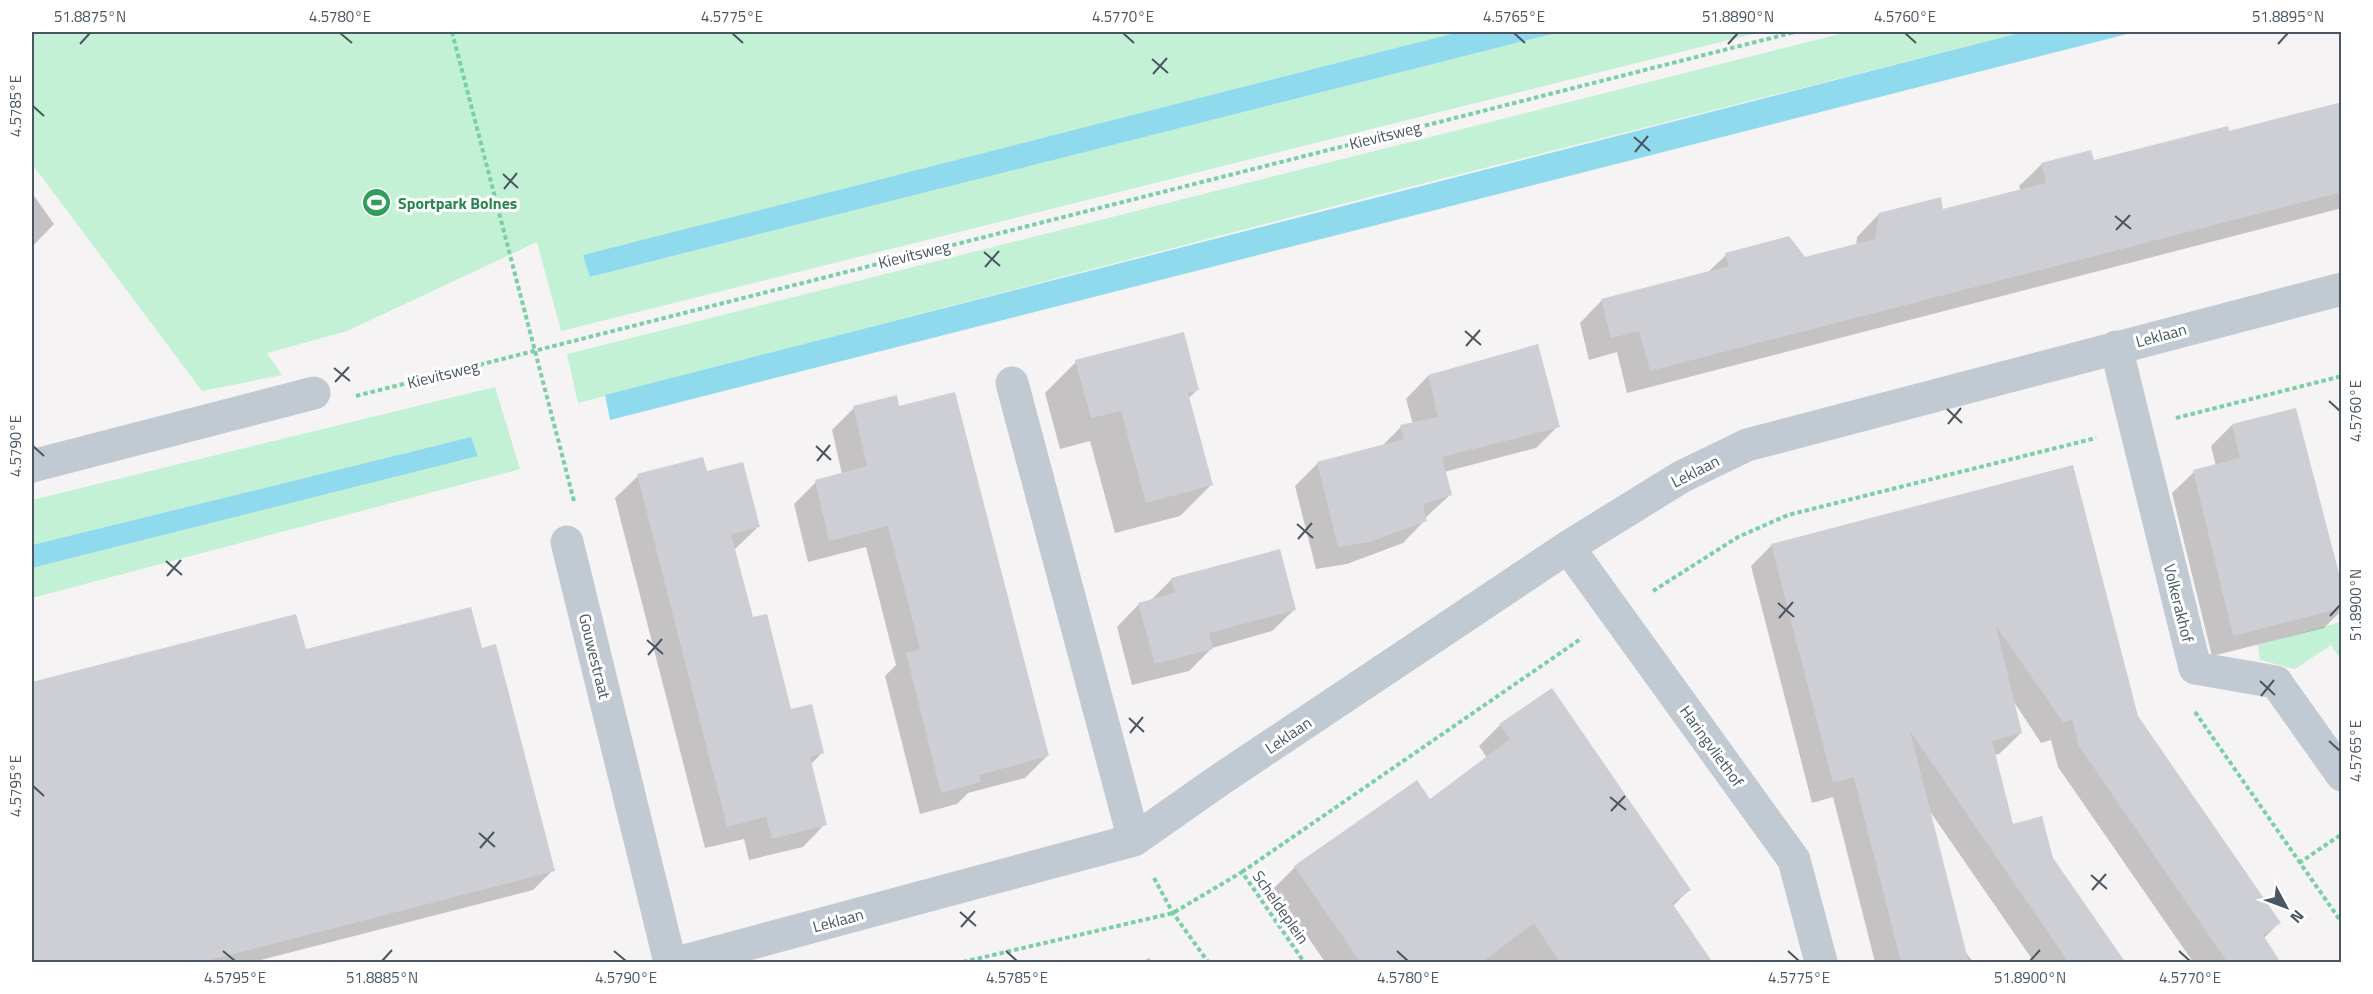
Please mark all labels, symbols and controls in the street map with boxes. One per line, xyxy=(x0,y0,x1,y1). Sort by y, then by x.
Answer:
text: 51.8875°N xyxy=(54,5,126,28)
text: 4.5780°E xyxy=(309,5,371,28)
text: 4.5775°E xyxy=(701,5,763,28)
text: 4.5770°E xyxy=(1092,5,1154,28)
text: 4.5765°E xyxy=(1483,5,1545,28)
text: 51.8890°N xyxy=(1702,5,1774,28)
text: 4.5760°E xyxy=(1874,5,1936,28)
text: 51.8895°N xyxy=(2252,5,2324,28)
text: 4.5785°E xyxy=(4,75,27,137)
street label: Kievitsweg xyxy=(1347,115,1423,155)
sports icon: Sportpark Bolnes xyxy=(361,187,393,219)
place label: Sportpark Bolnes xyxy=(398,191,517,215)
street label: Kievitsweg xyxy=(876,234,952,274)
street label: Leklaan xyxy=(2133,317,2189,353)
street label: Kievitsweg xyxy=(405,354,481,394)
text: 4.5760°E xyxy=(2344,380,2367,442)
text: 4.5790°E xyxy=(4,415,27,477)
street label: Leklaan xyxy=(1667,449,1723,493)
street label: Volkerakhof xyxy=(2158,561,2200,645)
text: 51.8900°N xyxy=(2344,569,2367,641)
street label: Gouwestraat xyxy=(573,611,617,702)
street label: Haringvliethof xyxy=(1674,700,1750,792)
street label: Leklaan xyxy=(1260,711,1316,759)
text: 4.5765°E xyxy=(2344,720,2367,782)
text: 4.5795°E xyxy=(4,755,27,817)
street label: Scheldeplein xyxy=(1247,865,1315,949)
north arrow xyxy=(2256,877,2316,937)
street label: Leklaan xyxy=(810,902,866,938)
text: N xyxy=(2285,905,2310,929)
text: 4.5795°E xyxy=(204,966,266,989)
text: 51.8885°N xyxy=(346,966,418,989)
text: 4.5790°E xyxy=(595,966,657,989)
text: 4.5785°E xyxy=(986,966,1048,989)
text: 4.5780°E xyxy=(1377,966,1439,989)
text: 4.5775°E xyxy=(1768,966,1830,989)
text: 51.8900°N xyxy=(1994,966,2066,989)
text: 4.5770°E xyxy=(2159,966,2221,989)

